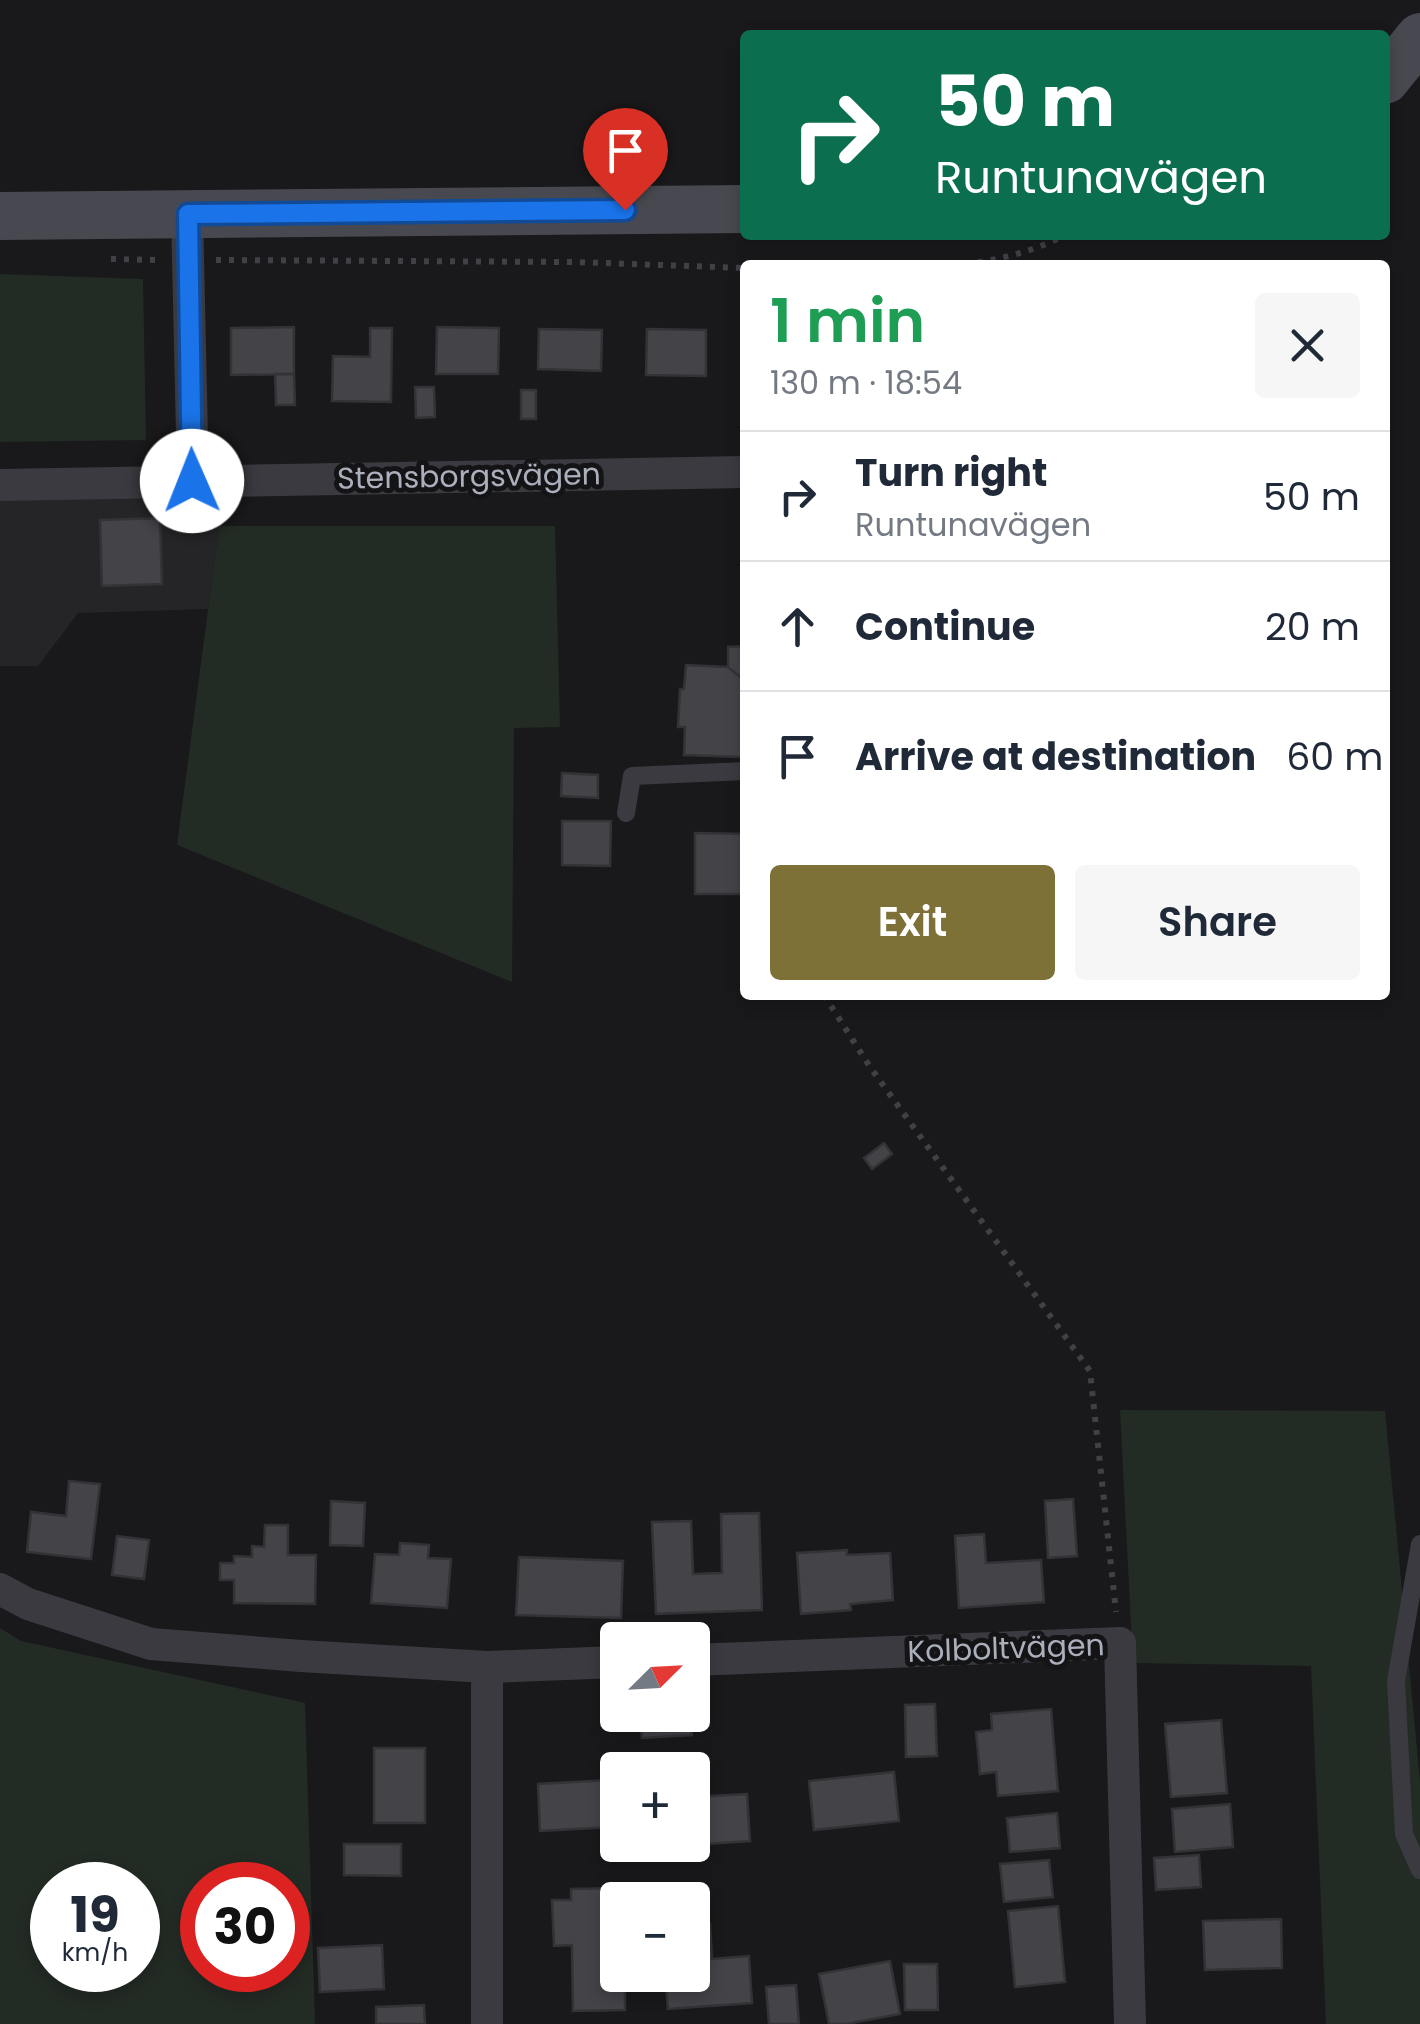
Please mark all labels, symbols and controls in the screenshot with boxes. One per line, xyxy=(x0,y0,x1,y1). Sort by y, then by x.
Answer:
text: 50 m xyxy=(935,52,1115,151)
icon: right xyxy=(770,70,900,200)
pin xyxy=(583,108,668,211)
icon: arrive xyxy=(598,123,653,178)
text: Runtunavägen xyxy=(935,146,1267,209)
text: 1 min xyxy=(770,279,925,363)
button: close xyxy=(1255,293,1360,398)
text: 130 m · 18:54 xyxy=(770,360,962,405)
position arrow xyxy=(140,429,244,533)
text: Turn right xyxy=(855,446,1047,499)
street label: Stensborgsvägen xyxy=(337,452,601,500)
icon: right xyxy=(770,469,825,524)
text: 50 m xyxy=(1263,470,1360,523)
text: Runtunavägen xyxy=(855,502,1091,547)
icon: ahead xyxy=(770,599,825,654)
text: Continue xyxy=(855,600,1035,653)
text: 20 m xyxy=(1265,600,1360,653)
icon: arrive xyxy=(770,729,825,784)
text: Arrive at destination xyxy=(855,730,1256,783)
text: 60 m xyxy=(1286,730,1384,783)
button: Exit xyxy=(770,865,1055,980)
button: Share xyxy=(1075,865,1360,980)
north arrow xyxy=(600,1622,710,1732)
map controls xyxy=(600,1622,710,1992)
street label: Kolboltvägen xyxy=(907,1623,1105,1673)
button: + xyxy=(600,1752,710,1862)
speed limit sign: 30 xyxy=(180,1862,310,1992)
text: 19 xyxy=(70,1879,120,1950)
button: − xyxy=(600,1882,710,1992)
text: km/h xyxy=(62,1935,128,1970)

